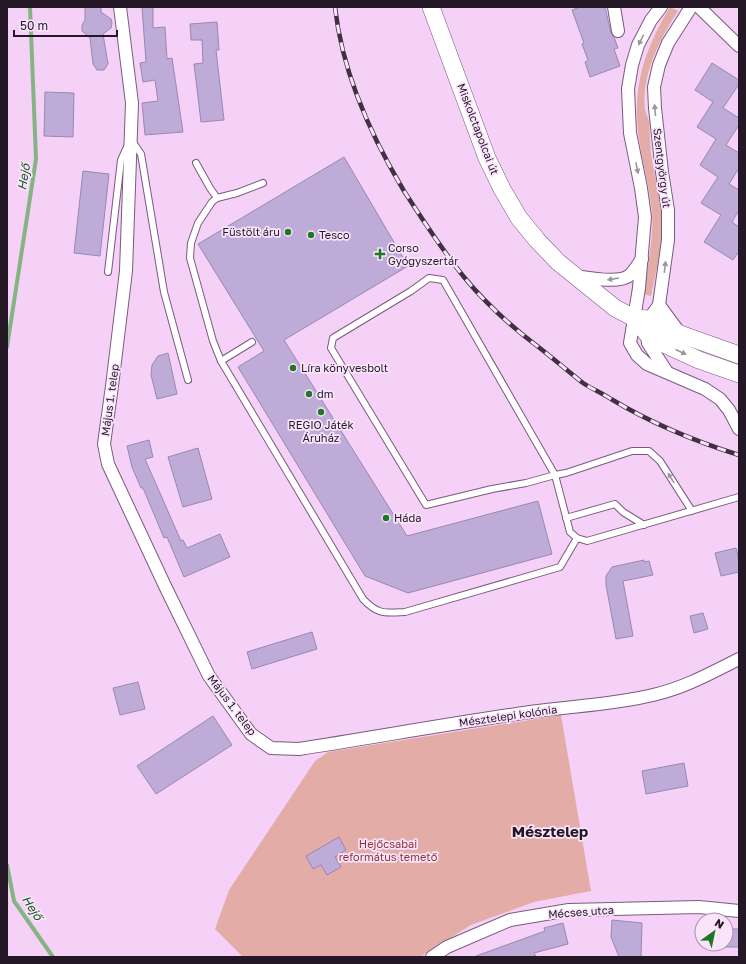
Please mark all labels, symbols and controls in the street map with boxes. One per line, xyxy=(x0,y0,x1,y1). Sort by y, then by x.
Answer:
scale bar xyxy=(14,12,117,38)
text: 50 m xyxy=(20,18,48,33)
one-way arrow xyxy=(638,35,644,46)
street label: Miskolctapolcai út xyxy=(455,81,502,176)
one-way arrow xyxy=(651,104,658,116)
street label: Szentgyörgy út xyxy=(651,127,674,209)
water label: Hejő xyxy=(14,160,33,191)
one-way arrow xyxy=(635,162,641,174)
place label: Füstölt áru xyxy=(222,225,280,238)
marker: Füstölt áru xyxy=(283,227,293,237)
place label: Tesco xyxy=(319,228,350,241)
marker: Tesco xyxy=(306,230,316,240)
place label: Corso Gyógyszertár xyxy=(388,241,459,267)
marker: Corso Gyógyszertár xyxy=(375,249,385,259)
one-way arrow xyxy=(662,261,668,273)
one-way arrow xyxy=(607,276,619,282)
one-way arrow xyxy=(676,349,687,355)
place label: Líra könyvesbolt xyxy=(301,361,388,374)
street label: Május 1. telep xyxy=(98,363,121,437)
marker: Líra könyvesbolt xyxy=(288,363,298,373)
place label: dm xyxy=(317,387,334,400)
marker: dm xyxy=(304,389,314,399)
marker: REGIO Játék Áruház xyxy=(316,407,326,417)
place label: REGIO Játék Áruház xyxy=(288,418,354,444)
one-way arrow xyxy=(667,473,675,483)
place label: Háda xyxy=(394,511,422,524)
marker: Háda xyxy=(381,513,391,523)
street label: Május 1. telep xyxy=(205,672,260,738)
street label: Mésztelepi kolónia xyxy=(458,702,558,729)
district label: Mésztelep xyxy=(512,822,588,840)
park label: Hejőcsabai református temető xyxy=(339,837,438,863)
water label: Hejő xyxy=(19,893,47,925)
street label: Mécses utca xyxy=(548,903,614,920)
north arrow xyxy=(694,912,734,952)
text: N xyxy=(713,915,727,931)

